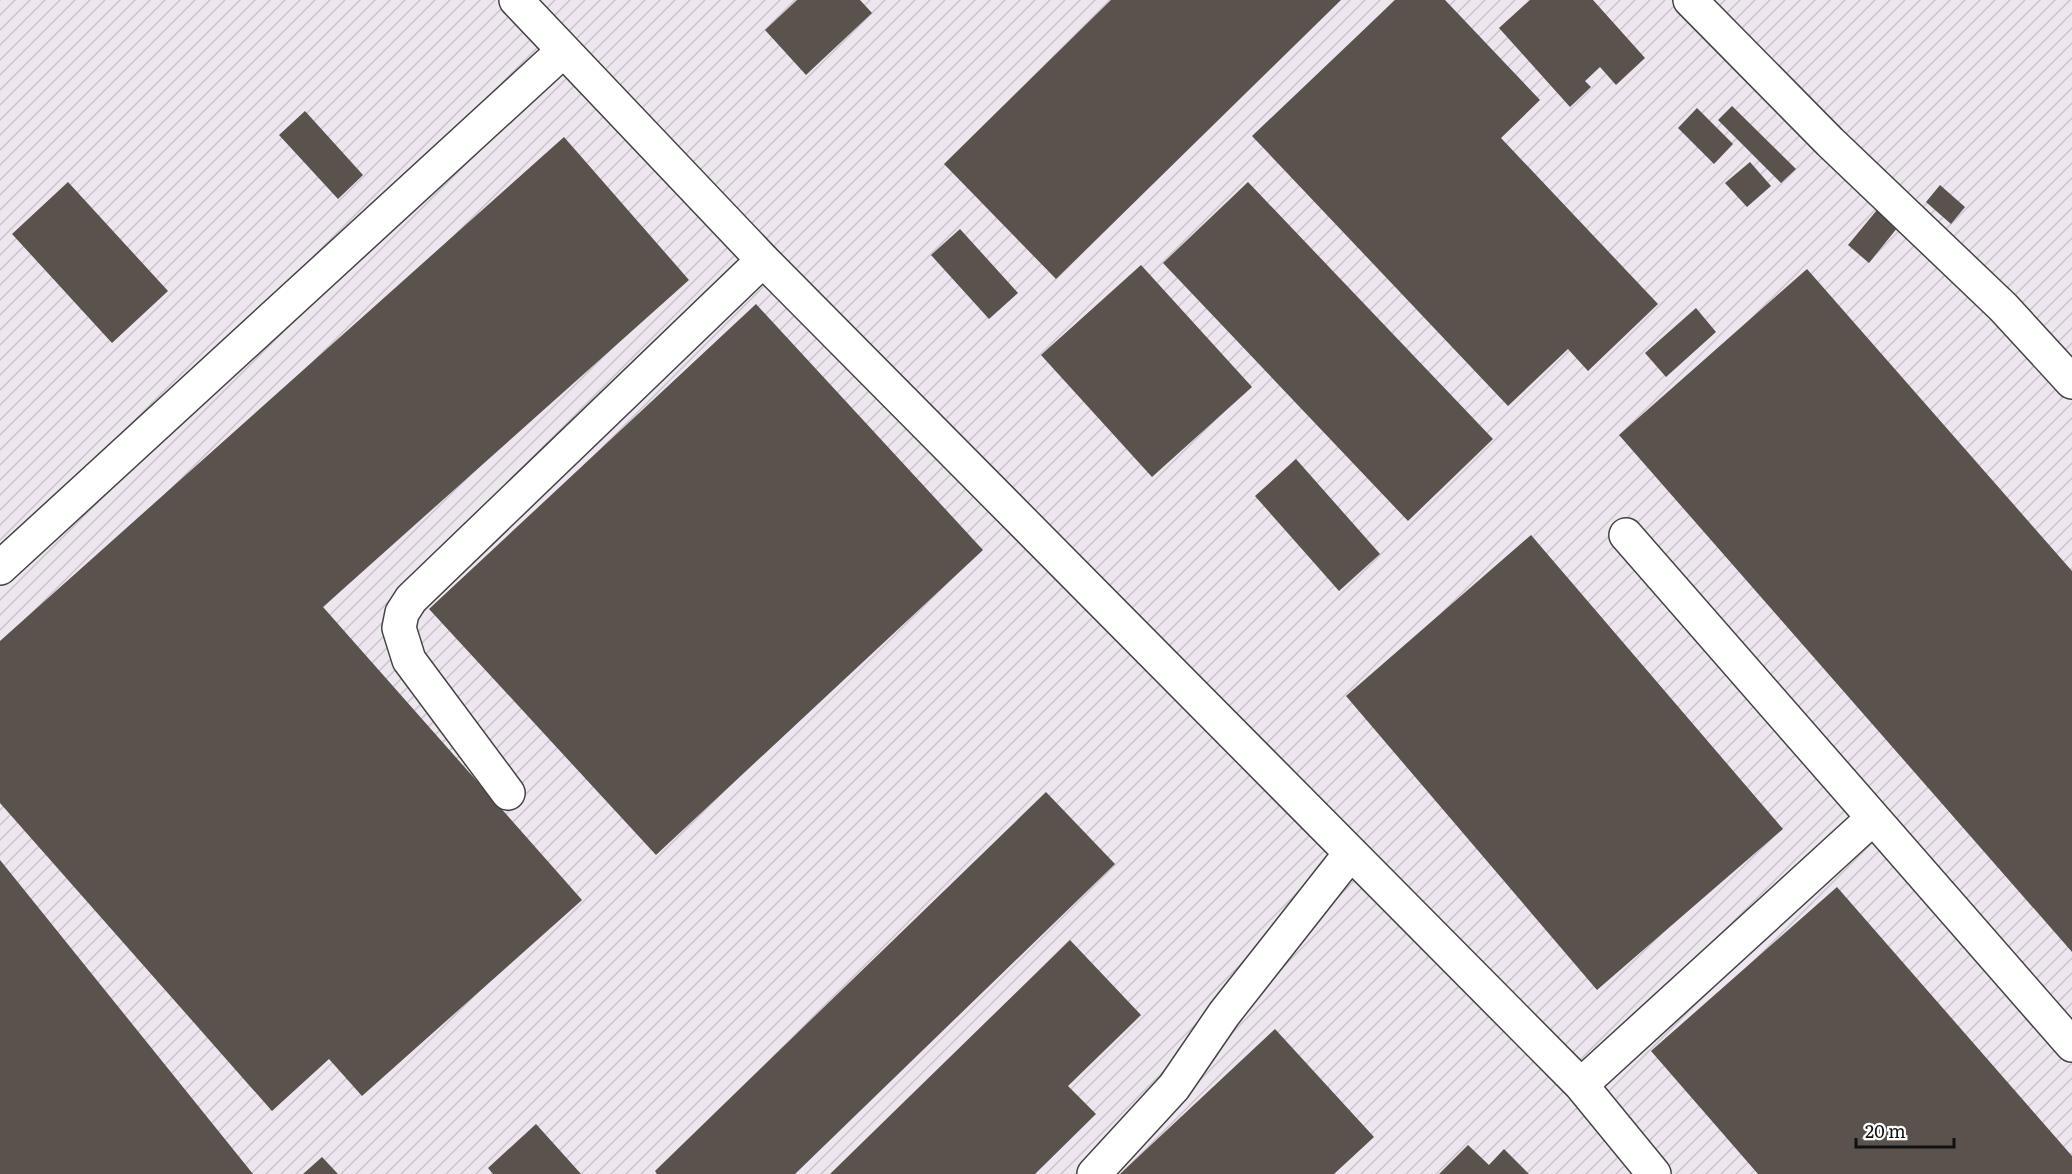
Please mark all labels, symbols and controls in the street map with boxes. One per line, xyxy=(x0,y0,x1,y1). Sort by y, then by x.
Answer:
scale bar xyxy=(1856,1111,1954,1149)
text: 20 m xyxy=(1865,1117,1906,1144)

